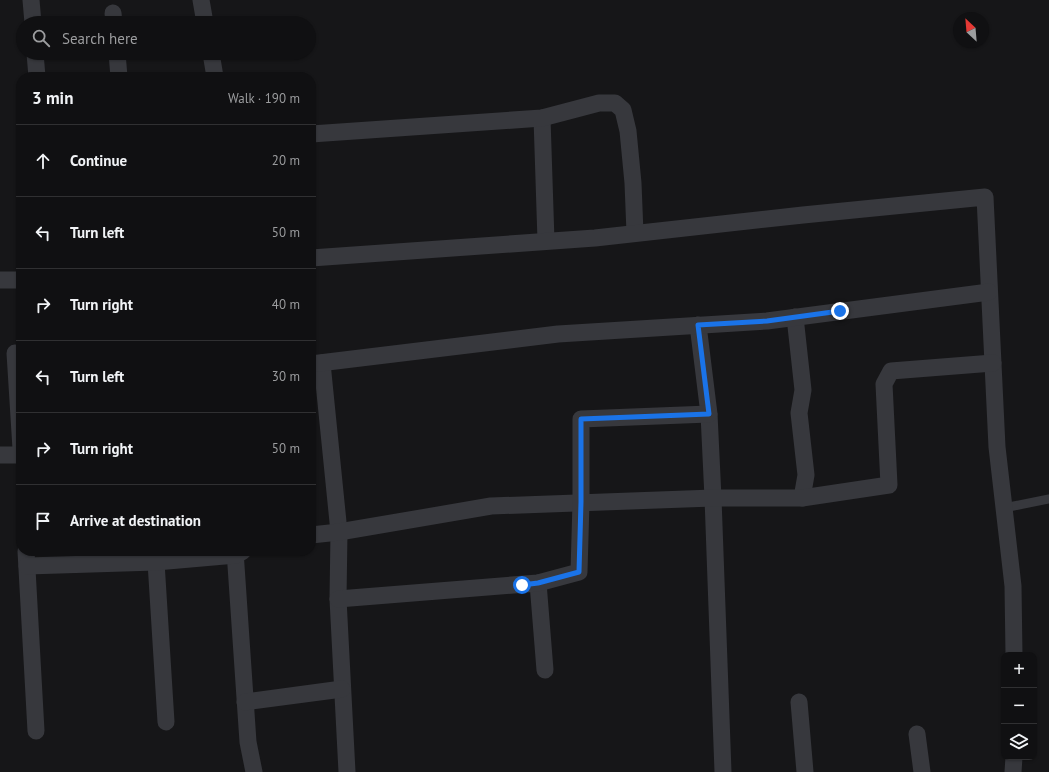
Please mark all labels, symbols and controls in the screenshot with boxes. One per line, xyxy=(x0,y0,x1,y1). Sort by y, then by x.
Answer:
north arrow xyxy=(953,12,989,48)
search box xyxy=(16,16,316,60)
icon: search xyxy=(30,27,52,49)
text: Search here xyxy=(62,29,138,48)
text: 3 min xyxy=(32,87,73,109)
text: Walk · 190 m xyxy=(228,90,300,107)
icon: ahead xyxy=(32,150,54,172)
text: Continue xyxy=(70,151,127,170)
text: 20 m xyxy=(272,152,300,169)
icon: left xyxy=(32,222,54,244)
text: Turn left xyxy=(70,223,124,242)
text: 50 m xyxy=(272,224,300,241)
icon: right xyxy=(32,294,54,316)
text: Turn right xyxy=(70,295,133,314)
text: 40 m xyxy=(272,296,300,313)
route end xyxy=(831,302,849,320)
icon: left xyxy=(32,366,54,388)
text: Turn left xyxy=(70,367,124,386)
text: 30 m xyxy=(272,368,300,385)
icon: right xyxy=(32,438,54,460)
text: Turn right xyxy=(70,439,133,458)
text: 50 m xyxy=(272,440,300,457)
icon: arrive xyxy=(32,510,54,532)
text: Arrive at destination xyxy=(70,511,201,530)
route start xyxy=(513,576,531,594)
map controls xyxy=(1001,652,1037,760)
button: + xyxy=(1001,652,1037,688)
button: − xyxy=(1001,688,1037,724)
button: layers xyxy=(1001,724,1037,760)

